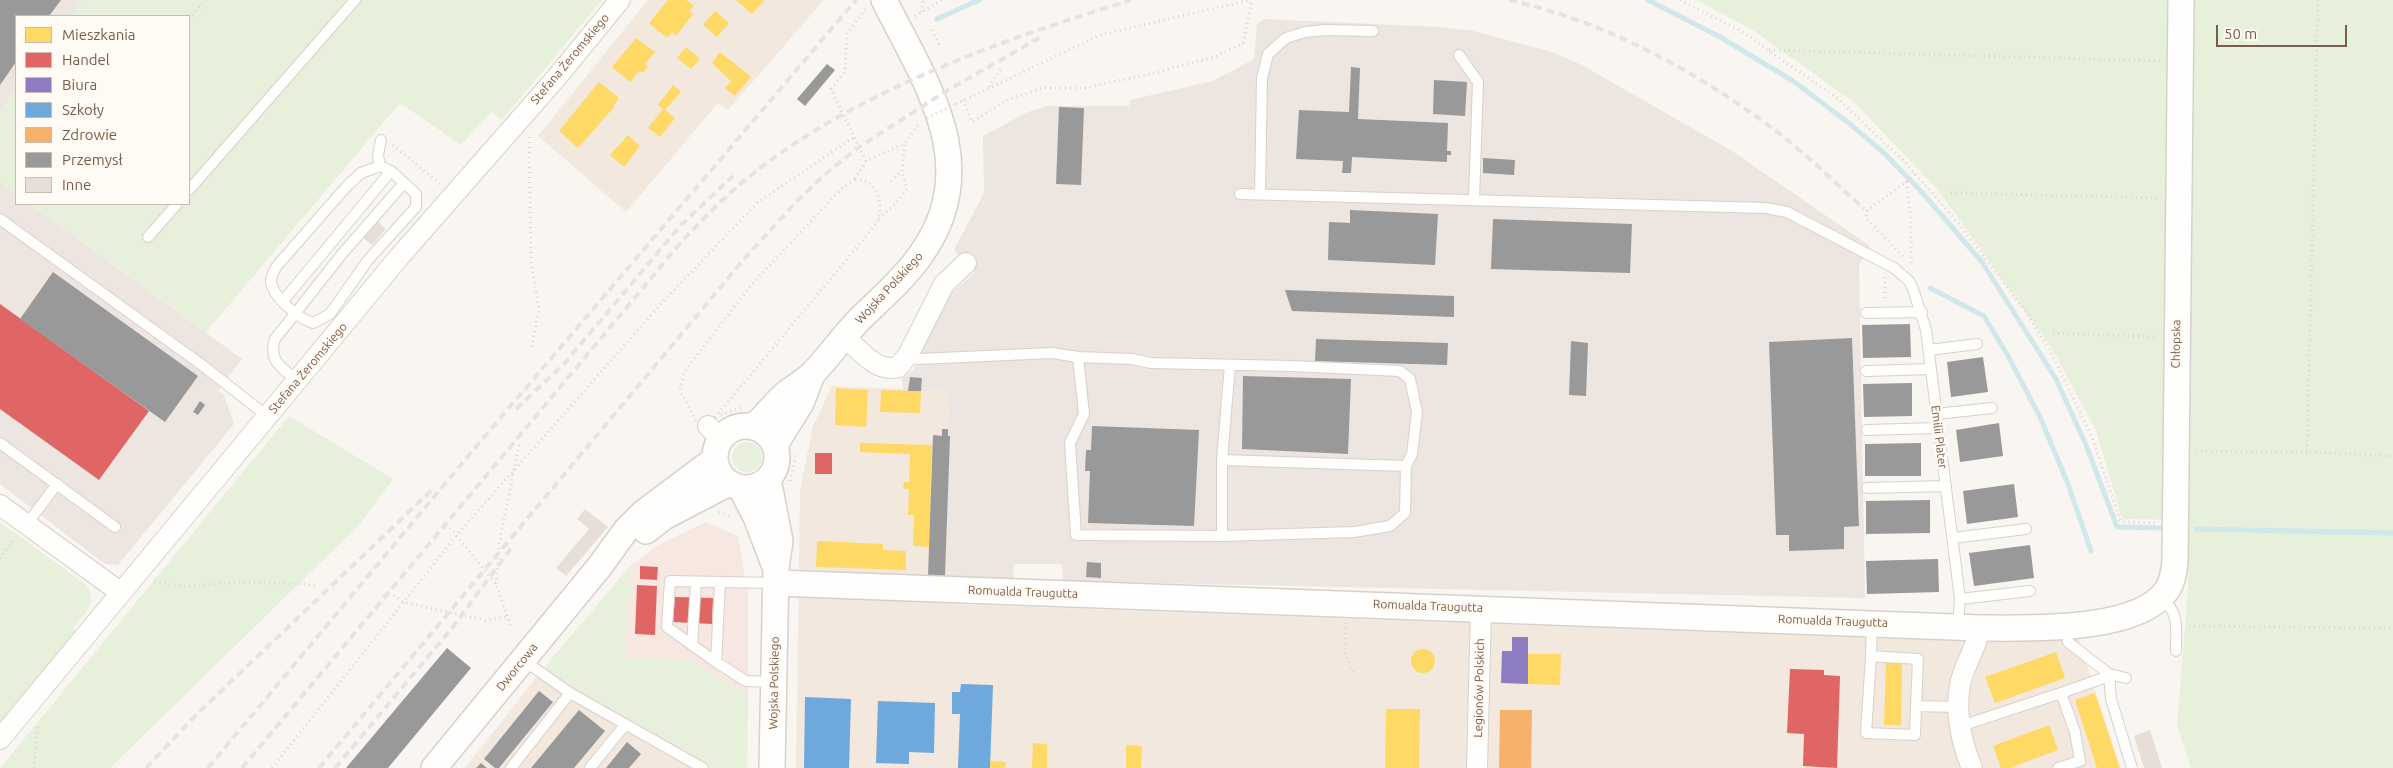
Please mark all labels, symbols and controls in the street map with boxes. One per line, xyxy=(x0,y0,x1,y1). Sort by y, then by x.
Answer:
street label: Stefana Żeromskiego xyxy=(528,11,612,107)
legend xyxy=(15,15,190,205)
scale bar xyxy=(2218,15,2349,47)
text: 50 m xyxy=(2224,25,2257,42)
text: Mieszkania xyxy=(62,26,136,43)
text: Handel xyxy=(62,51,110,68)
text: Biura xyxy=(62,76,97,93)
text: Szkoły xyxy=(62,101,104,118)
text: Zdrowie xyxy=(62,126,117,143)
text: Przemysł xyxy=(62,151,122,168)
text: Inne xyxy=(62,176,91,193)
street label: Wojska Polskiego xyxy=(852,249,926,327)
street label: Chłopska xyxy=(2168,319,2184,369)
street label: Stefana Żeromskiego xyxy=(266,320,350,416)
street label: Emilii Plater xyxy=(1928,404,1950,470)
street label: Romualda Traugutta xyxy=(968,583,1078,601)
street label: Romualda Traugutta xyxy=(1373,597,1483,615)
street label: Romualda Traugutta xyxy=(1778,612,1888,630)
street label: Wojska Polskiego xyxy=(766,636,782,730)
street label: Legionów Polskich xyxy=(1471,638,1487,738)
street label: Dworcowa xyxy=(493,640,541,694)

